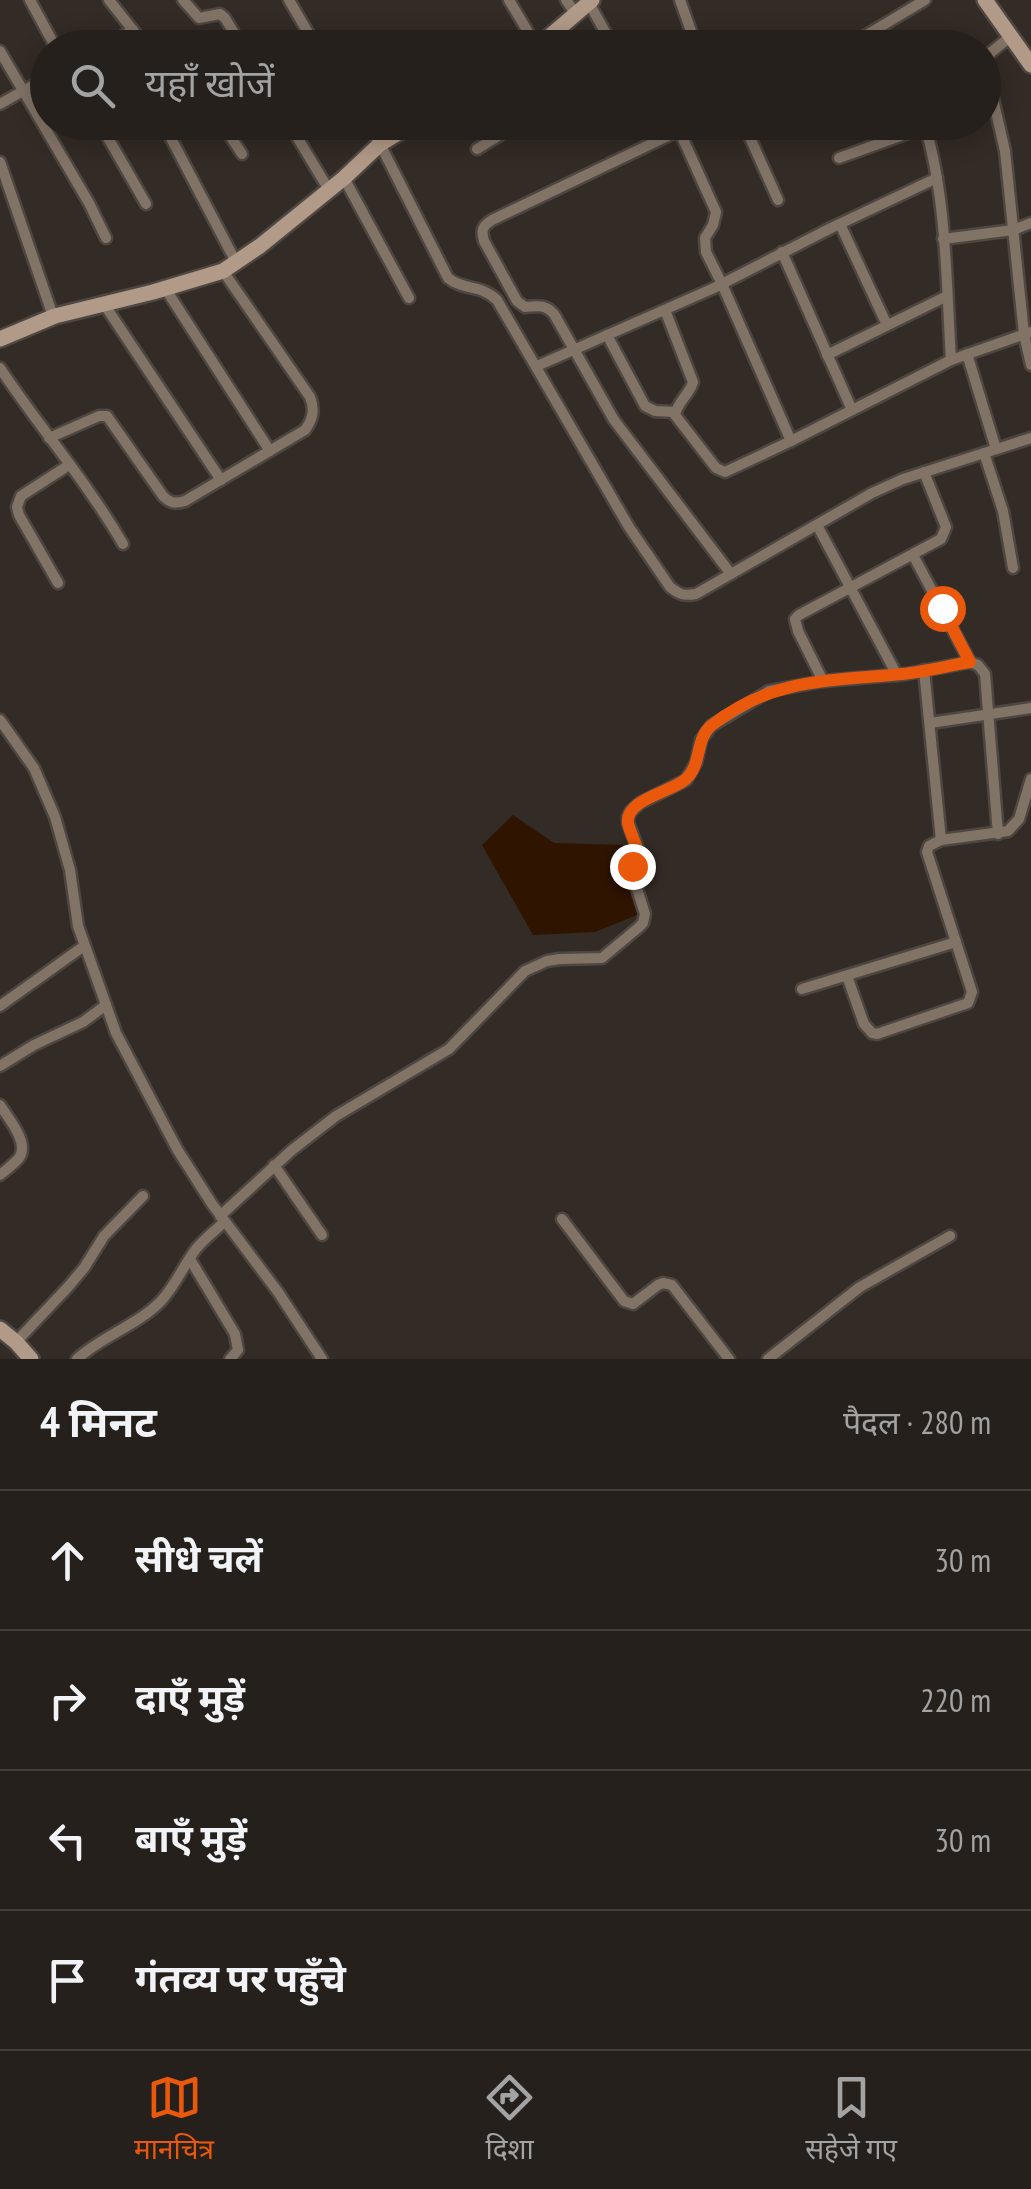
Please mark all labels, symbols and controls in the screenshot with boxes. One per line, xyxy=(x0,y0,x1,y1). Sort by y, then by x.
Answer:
search box xyxy=(30,30,1001,140)
icon: search xyxy=(65,58,120,113)
text: यहाँ खोजें xyxy=(145,58,274,107)
route start xyxy=(920,586,966,632)
route end xyxy=(610,844,656,890)
text: 4 मिनट xyxy=(40,1394,157,1449)
text: पैदल · 280 m xyxy=(843,1401,991,1443)
icon: ahead xyxy=(40,1533,95,1588)
text: सीधे चलें xyxy=(135,1533,263,1582)
text: 30 m xyxy=(935,1539,991,1581)
icon: right xyxy=(40,1673,95,1728)
text: दाएँ मुड़ें xyxy=(135,1673,245,1722)
text: 220 m xyxy=(920,1679,991,1721)
icon: left xyxy=(40,1813,95,1868)
text: बाएँ मुड़ें xyxy=(135,1813,247,1862)
text: 30 m xyxy=(935,1819,991,1861)
icon: arrive xyxy=(40,1953,95,2008)
text: गंतव्य पर पहुँचे xyxy=(135,1953,346,2002)
tab: मानचित्र xyxy=(134,2070,214,2170)
tab: दिशा xyxy=(482,2070,537,2170)
tab: सहेजे गए xyxy=(805,2070,897,2170)

